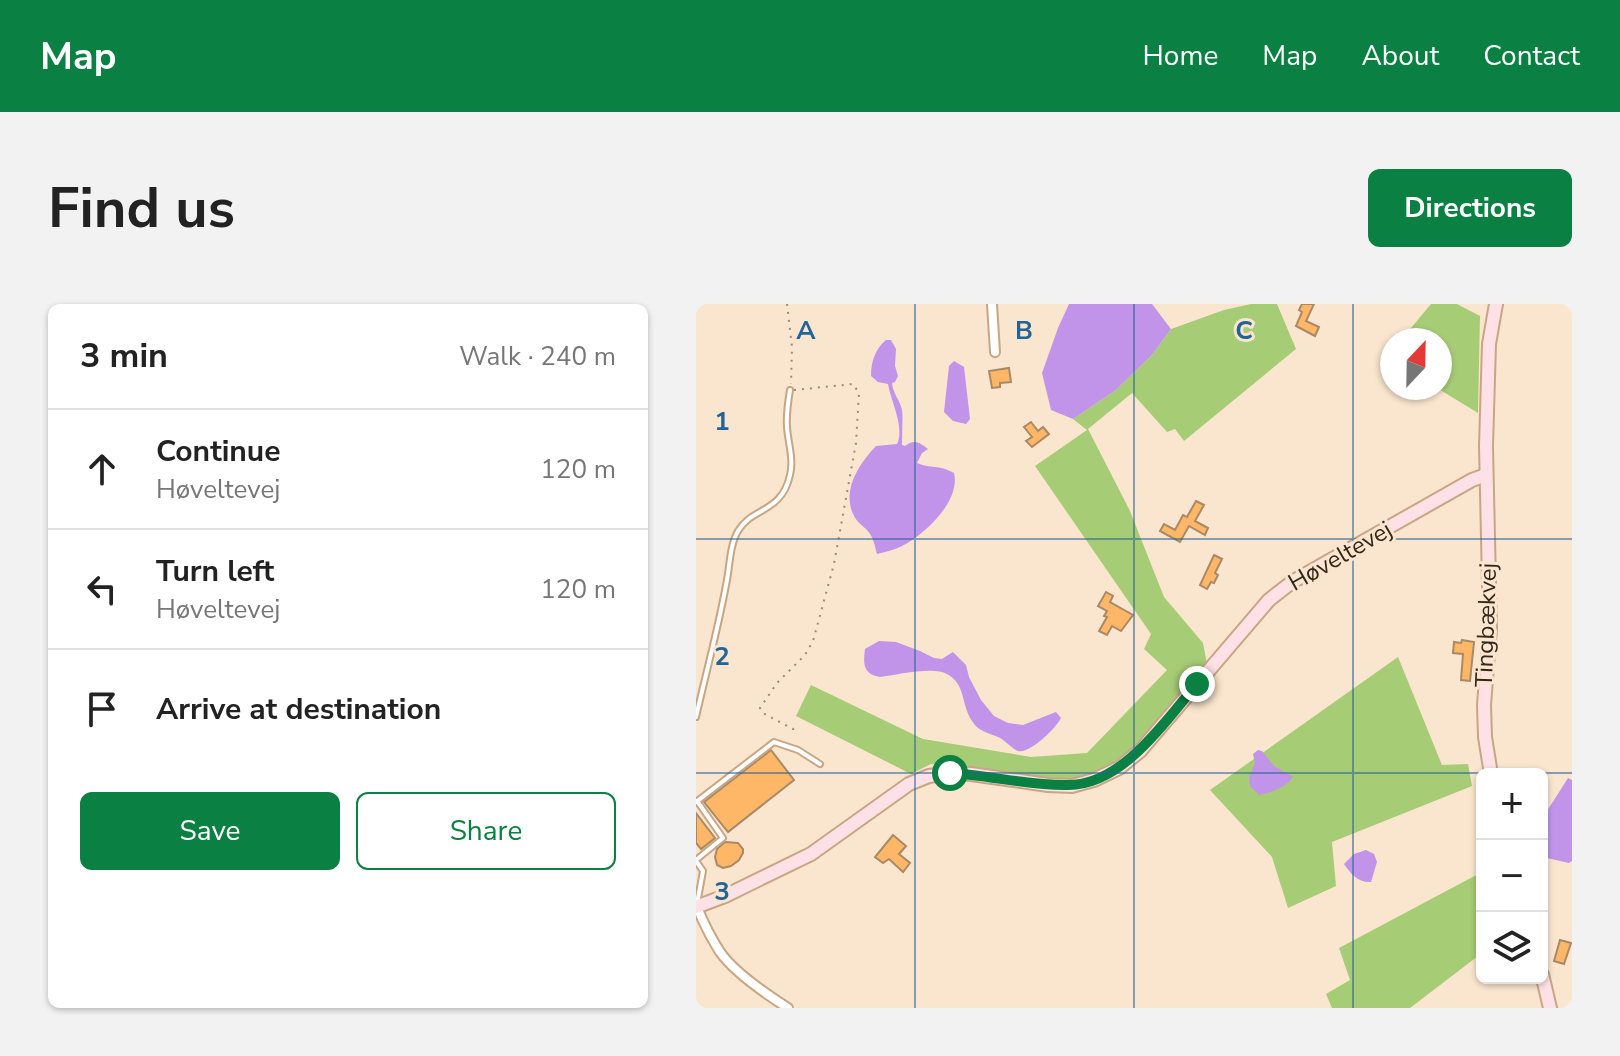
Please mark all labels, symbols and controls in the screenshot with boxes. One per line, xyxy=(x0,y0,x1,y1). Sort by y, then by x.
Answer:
text: Map xyxy=(40,31,117,82)
text: Home xyxy=(1143,37,1218,75)
text: Map xyxy=(1262,37,1317,75)
text: About xyxy=(1361,37,1439,75)
text: Contact xyxy=(1483,37,1580,75)
button: Directions xyxy=(1368,169,1572,247)
text: Find us xyxy=(48,170,235,247)
text: A xyxy=(796,313,816,348)
text: B xyxy=(1015,313,1033,348)
text: C xyxy=(1235,313,1253,348)
north arrow xyxy=(1380,328,1452,400)
text: 3 min xyxy=(80,333,168,379)
text: Walk · 240 m xyxy=(459,339,616,374)
text: 1 xyxy=(714,404,730,439)
text: Continue xyxy=(156,431,281,472)
icon: ahead xyxy=(80,447,124,491)
text: 120 m xyxy=(540,452,616,487)
text: Høveltevej xyxy=(156,472,280,507)
street label: Høveltevej xyxy=(1282,513,1398,599)
text: Turn left xyxy=(156,551,274,592)
street label: Tingbækvej xyxy=(1468,562,1504,688)
icon: left xyxy=(80,567,124,611)
text: 120 m xyxy=(540,572,616,607)
text: Høveltevej xyxy=(156,592,280,627)
text: 2 xyxy=(714,639,730,674)
route end xyxy=(1179,666,1215,702)
icon: arrive xyxy=(80,687,124,731)
text: Arrive at destination xyxy=(156,689,441,730)
route start xyxy=(932,755,968,791)
map controls xyxy=(1476,768,1548,984)
button: + xyxy=(1476,768,1548,840)
button: Save xyxy=(80,792,340,870)
button: Share xyxy=(356,792,616,870)
button: − xyxy=(1476,840,1548,912)
text: 3 xyxy=(714,874,730,909)
button: layers xyxy=(1476,912,1548,984)

